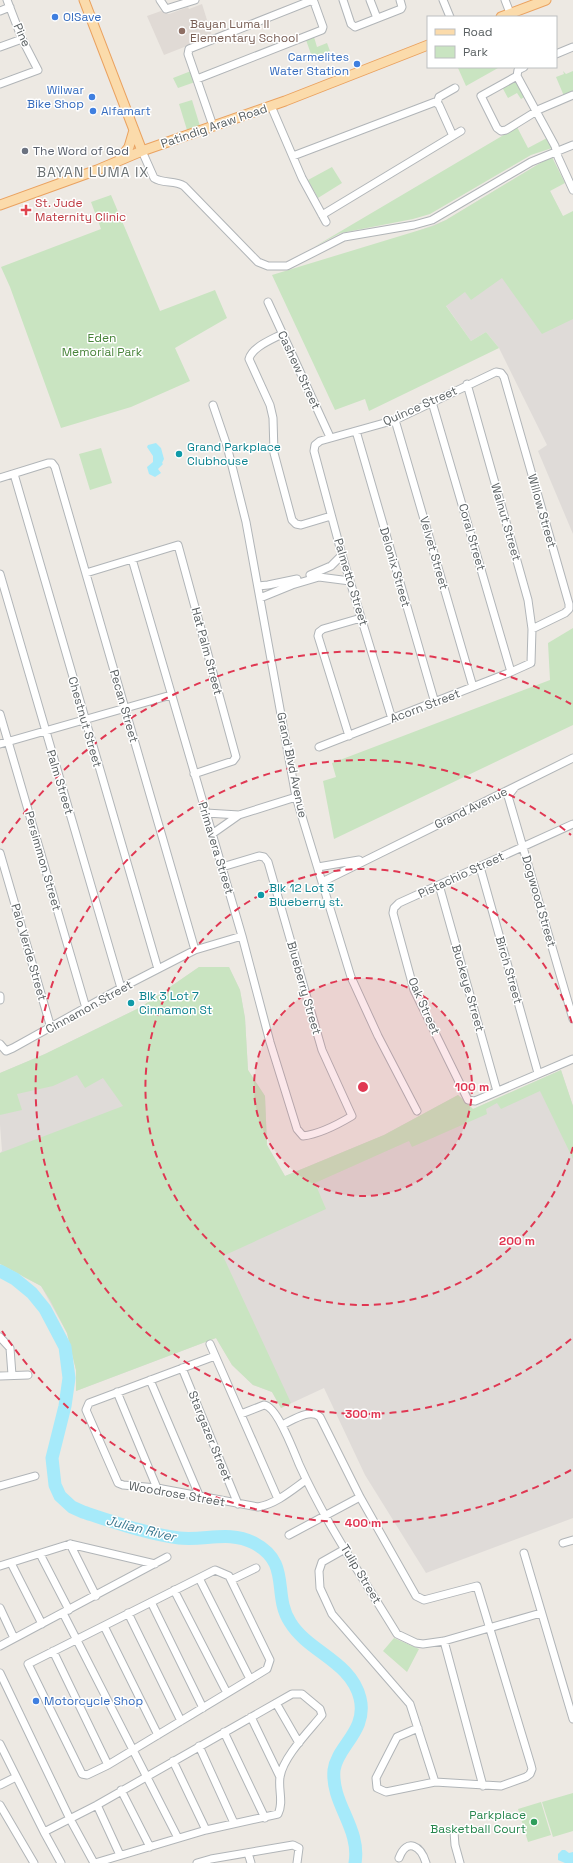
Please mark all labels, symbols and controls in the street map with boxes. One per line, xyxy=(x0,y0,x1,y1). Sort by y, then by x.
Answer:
place label: O!Save xyxy=(63,9,101,25)
marker: O!Save xyxy=(50,12,60,22)
place label: Bayan Luma II Elementary School xyxy=(190,16,298,46)
legend xyxy=(427,16,557,68)
street label: Pine xyxy=(10,20,34,50)
text: Road xyxy=(463,24,492,40)
marker: Bayan Luma II Elementary School xyxy=(177,26,187,36)
text: Park xyxy=(463,44,488,60)
place label: Carmelites Water Station xyxy=(270,49,349,79)
marker: Carmelites Water Station xyxy=(352,59,362,69)
place label: Wilwar Bike Shop xyxy=(27,82,84,112)
marker: Wilwar Bike Shop xyxy=(87,92,97,102)
street label: Patindig Araw Road xyxy=(159,100,269,152)
place label: Alfamart xyxy=(101,103,151,119)
marker: Alfamart xyxy=(88,106,98,116)
place label: The Word of God xyxy=(33,143,129,159)
marker: The Word of God xyxy=(20,146,30,156)
district label: BAYAN LUMA IX xyxy=(37,163,149,181)
place label: St. Jude Maternity Clinic xyxy=(35,195,126,225)
marker: St. Jude Maternity Clinic xyxy=(20,204,32,216)
street label: Cashew Street xyxy=(274,328,324,412)
park label: Eden Memorial Park xyxy=(62,330,143,360)
street label: Quince Street xyxy=(380,382,460,430)
place label: Grand Parkplace Clubhouse xyxy=(187,439,281,469)
marker: Grand Parkplace Clubhouse xyxy=(174,449,184,459)
street label: Willow Street xyxy=(524,472,560,550)
street label: Walnut Street xyxy=(487,481,525,563)
street label: Coral Street xyxy=(455,502,489,572)
street label: Velvet Street xyxy=(416,515,452,591)
street label: Delonix Street xyxy=(376,525,414,609)
street label: Palmetto Street xyxy=(330,536,372,628)
street label: Hat Palm Street xyxy=(188,605,226,697)
street label: Pecan Street xyxy=(106,668,142,744)
street label: Chestnut Street xyxy=(64,675,106,769)
street label: Acorn Street xyxy=(388,685,462,727)
street label: Grand Blvd Avenue xyxy=(273,711,311,819)
street label: Palm Street xyxy=(43,748,77,816)
street label: Grand Avenue xyxy=(432,783,510,833)
street label: Primavera Street xyxy=(194,800,238,896)
street label: Persimmon Street xyxy=(21,809,65,913)
street label: Pistachio Street xyxy=(415,848,507,902)
street label: Dogwood Street xyxy=(518,853,560,949)
place label: Blk 12 Lot 3 Blueberry st. xyxy=(269,880,343,910)
marker: Blk 12 Lot 3 Blueberry st. xyxy=(256,890,266,900)
street label: Palo Verde Street xyxy=(7,902,51,1002)
street label: Birch Street xyxy=(492,934,526,1006)
street label: Blueberry Street xyxy=(283,940,325,1036)
street label: Buckeye Street xyxy=(448,943,488,1033)
street label: Oak Street xyxy=(404,975,444,1037)
street label: Cinnamon Street xyxy=(43,976,135,1038)
place label: Blk 3 Lot 7 Cinnamon St xyxy=(139,988,212,1018)
marker: Blk 3 Lot 7 Cinnamon St xyxy=(126,998,136,1008)
text: 100 m xyxy=(455,1079,489,1095)
centre of rings xyxy=(356,1080,370,1094)
text: 200 m xyxy=(499,1233,535,1249)
street label: Stargazer Street xyxy=(185,1388,235,1484)
text: 300 m xyxy=(345,1406,381,1422)
street label: Woodrose Street xyxy=(127,1478,227,1510)
water label: Julian River xyxy=(104,1512,180,1546)
text: 400 m xyxy=(345,1515,381,1531)
street label: Tulip Street xyxy=(337,1541,385,1607)
place label: Motorcycle Shop xyxy=(44,1693,144,1709)
marker: Motorcycle Shop xyxy=(31,1696,41,1706)
place label: Parkplace Basketball Court xyxy=(430,1807,526,1837)
marker: Parkplace Basketball Court xyxy=(529,1817,539,1827)

